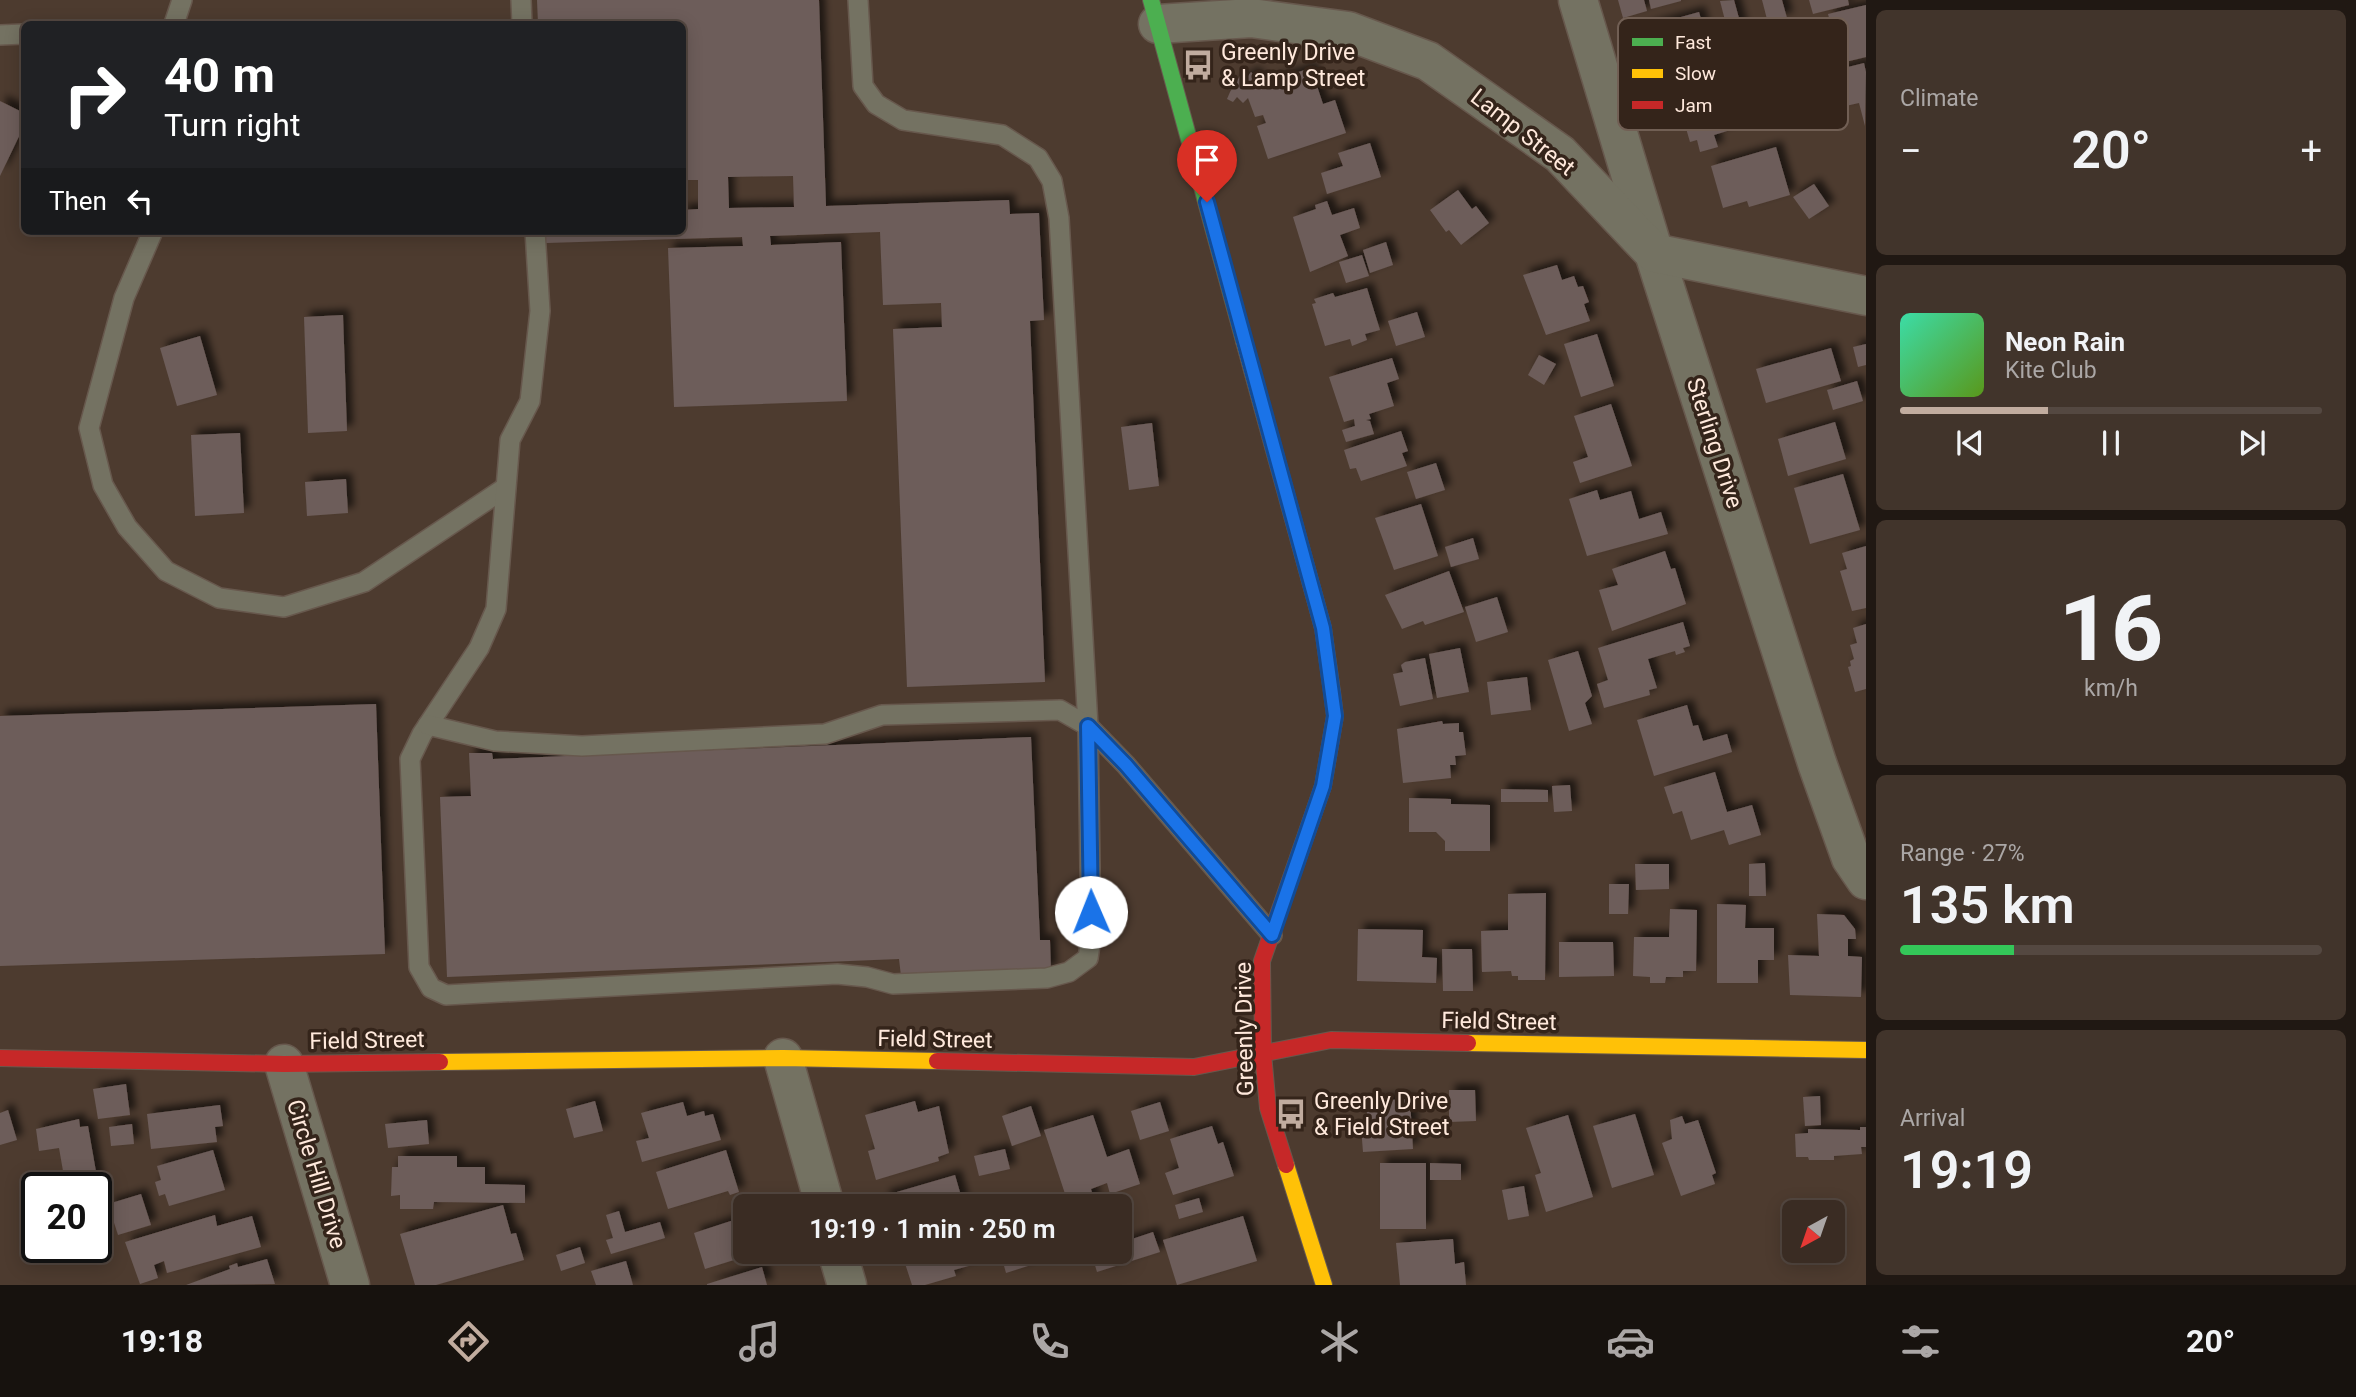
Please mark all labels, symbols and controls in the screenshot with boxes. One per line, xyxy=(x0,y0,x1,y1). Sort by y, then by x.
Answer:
legend xyxy=(1618,18,1848,130)
text: Fast xyxy=(1675,31,1712,54)
place label: Greenly Drive & Lamp Street xyxy=(1221,39,1365,92)
text: 40 m xyxy=(164,47,275,104)
bus stop icon: Greenly Drive & Lamp Street xyxy=(1181,48,1215,82)
icon: right xyxy=(49,49,140,140)
text: Slow xyxy=(1675,62,1716,85)
street label: Lamp Street xyxy=(1465,83,1580,181)
text: Climate xyxy=(1900,85,1979,112)
text: Jam xyxy=(1675,94,1712,117)
text: Turn right xyxy=(164,106,300,144)
text: 20° xyxy=(2071,120,2151,181)
text: − xyxy=(1900,129,1922,173)
text: + xyxy=(2300,129,2322,173)
pin xyxy=(1177,130,1237,202)
icon: arrive xyxy=(1188,141,1226,179)
icon: left xyxy=(121,182,159,220)
text: Then xyxy=(49,186,107,216)
text: Neon Rain xyxy=(2005,327,2125,357)
text: Kite Club xyxy=(2005,357,2097,384)
street label: Sterling Drive xyxy=(1681,375,1748,512)
icon: previous xyxy=(1951,424,1989,462)
icon: pause xyxy=(2092,424,2130,462)
icon: next xyxy=(2233,424,2271,462)
text: 16 xyxy=(2059,576,2163,682)
text: km/h xyxy=(2084,675,2138,702)
text: Range · 27% xyxy=(1900,840,2025,867)
position arrow xyxy=(1054,875,1128,949)
text: 135 km xyxy=(1900,875,2075,936)
street label: Greenly Drive xyxy=(1230,962,1259,1096)
street label: Field Street xyxy=(1441,1007,1557,1036)
street label: Field Street xyxy=(877,1025,993,1054)
street label: Field Street xyxy=(309,1026,425,1055)
place label: Greenly Drive & Field Street xyxy=(1314,1088,1449,1141)
street label: Circle Hill Drive xyxy=(281,1096,352,1252)
bus stop icon: Greenly Drive & Field Street xyxy=(1274,1097,1308,1131)
text: Arrival xyxy=(1900,1105,1965,1132)
text: 19:19 xyxy=(1900,1140,2033,1201)
speed limit sign: 20 xyxy=(21,1172,112,1263)
north arrow xyxy=(1782,1200,1844,1264)
map controls xyxy=(1782,1200,1845,1263)
text: 19:19 · 1 min · 250 m xyxy=(809,1214,1056,1244)
icon: directions xyxy=(444,1317,493,1366)
icon: music xyxy=(735,1317,784,1366)
icon: phone xyxy=(1025,1317,1074,1366)
icon: climate xyxy=(1315,1317,1364,1366)
icon: car xyxy=(1606,1317,1655,1366)
icon: filters xyxy=(1896,1317,1945,1366)
text: 19:18 xyxy=(121,1322,203,1360)
text: 20° xyxy=(2186,1322,2235,1360)

